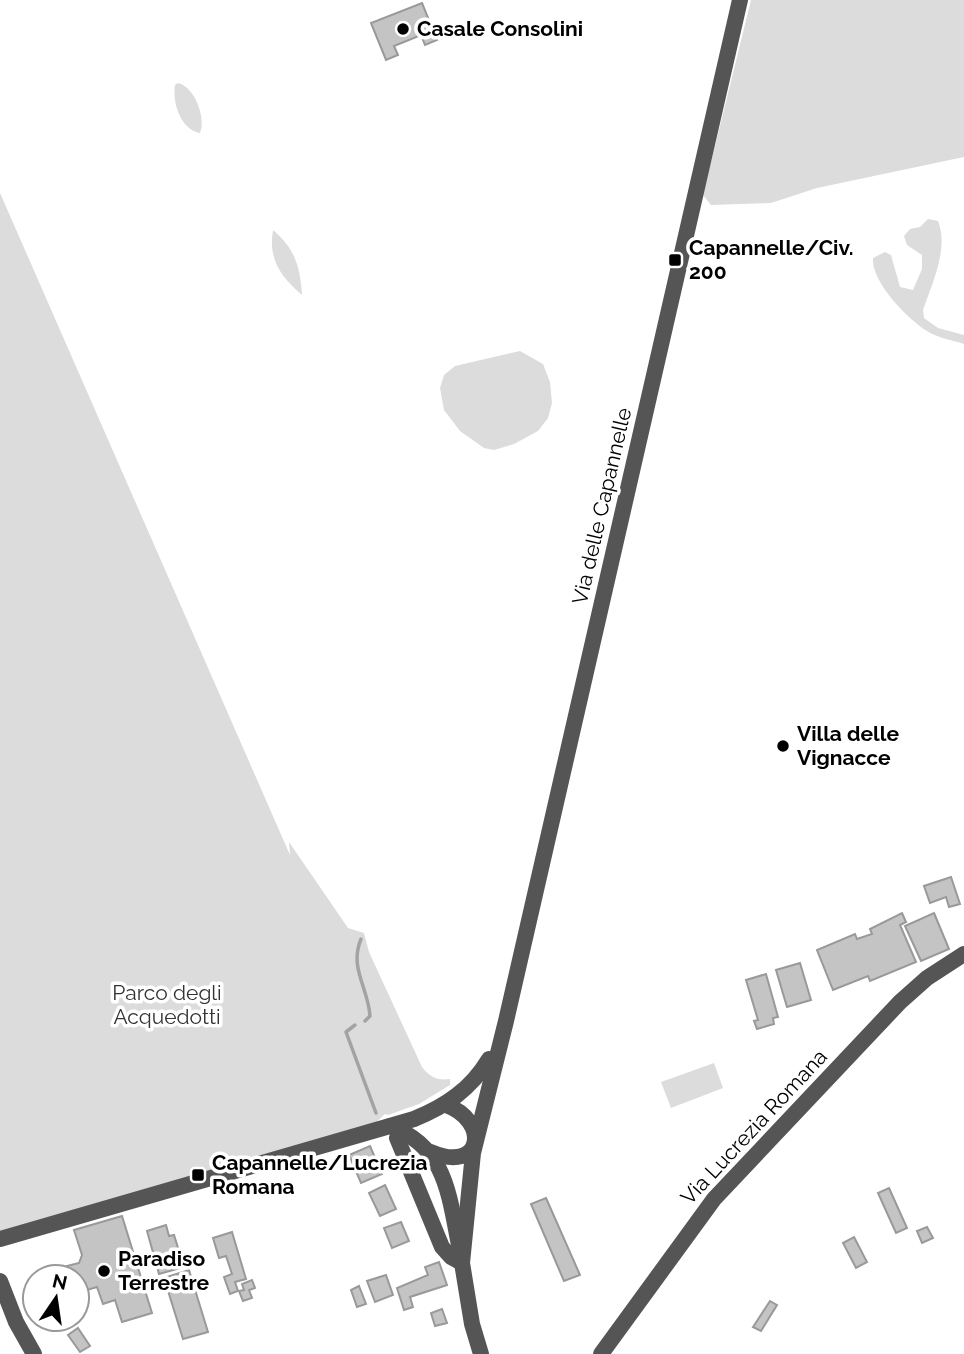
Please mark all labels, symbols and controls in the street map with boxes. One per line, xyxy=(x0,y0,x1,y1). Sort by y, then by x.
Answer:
place label: Casale Consolini xyxy=(417,16,583,41)
marker: Casale Consolini xyxy=(395,21,411,37)
place label: Capannelle/Civ. 200 xyxy=(689,235,853,284)
marker: Capannelle/Civ. 200 xyxy=(667,252,683,268)
street label: Via delle Capannelle xyxy=(567,405,636,607)
place label: Villa delle Vignacce xyxy=(797,721,899,770)
marker: Villa delle Vignacce xyxy=(775,738,791,754)
park label: Parco degli Acquedotti xyxy=(112,980,222,1029)
street label: Via Lucrezia Romana xyxy=(675,1044,832,1209)
place label: Capannelle/Lucrezia Romana xyxy=(212,1150,428,1199)
marker: Capannelle/Lucrezia Romana xyxy=(190,1167,206,1183)
place label: Paradiso Terrestre xyxy=(118,1246,210,1295)
north arrow xyxy=(21,1263,91,1333)
marker: Paradiso Terrestre xyxy=(96,1263,112,1279)
text: N xyxy=(50,1269,69,1294)

